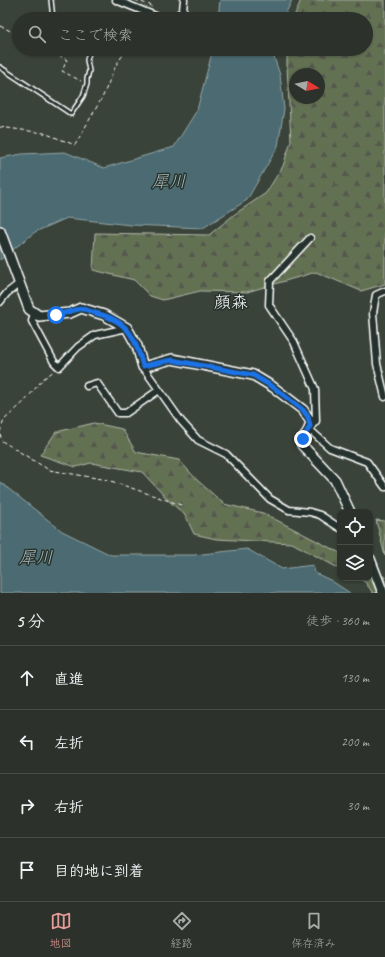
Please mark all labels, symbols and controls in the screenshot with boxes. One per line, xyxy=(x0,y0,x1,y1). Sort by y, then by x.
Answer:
search box xyxy=(12,12,373,56)
icon: search xyxy=(26,23,48,45)
text: ここで検索 xyxy=(58,26,133,45)
north arrow xyxy=(289,68,325,104)
water label: 犀川 xyxy=(152,171,186,192)
district label: 顔森 xyxy=(214,292,248,313)
route start xyxy=(47,306,65,324)
route end xyxy=(294,430,312,448)
map controls xyxy=(337,509,373,581)
button: locate xyxy=(337,509,373,545)
button: layers xyxy=(337,545,373,581)
water label: 犀川 xyxy=(19,547,53,568)
text: 5 分 xyxy=(16,611,45,632)
text: 徒歩 · 360 m xyxy=(306,613,369,629)
icon: ahead xyxy=(16,667,38,689)
text: 直進 xyxy=(54,670,84,689)
text: 130 m xyxy=(341,670,369,686)
icon: left xyxy=(16,731,38,753)
text: 左折 xyxy=(54,734,84,753)
text: 200 m xyxy=(341,734,369,750)
icon: right xyxy=(16,795,38,817)
text: 右折 xyxy=(54,798,84,817)
text: 30 m xyxy=(347,798,369,814)
icon: arrive xyxy=(16,859,38,881)
text: 目的地に到着 xyxy=(54,862,144,881)
tab: 地図 xyxy=(50,910,72,950)
tab: 経路 xyxy=(171,910,193,950)
tab: 保存済み xyxy=(292,910,336,950)

